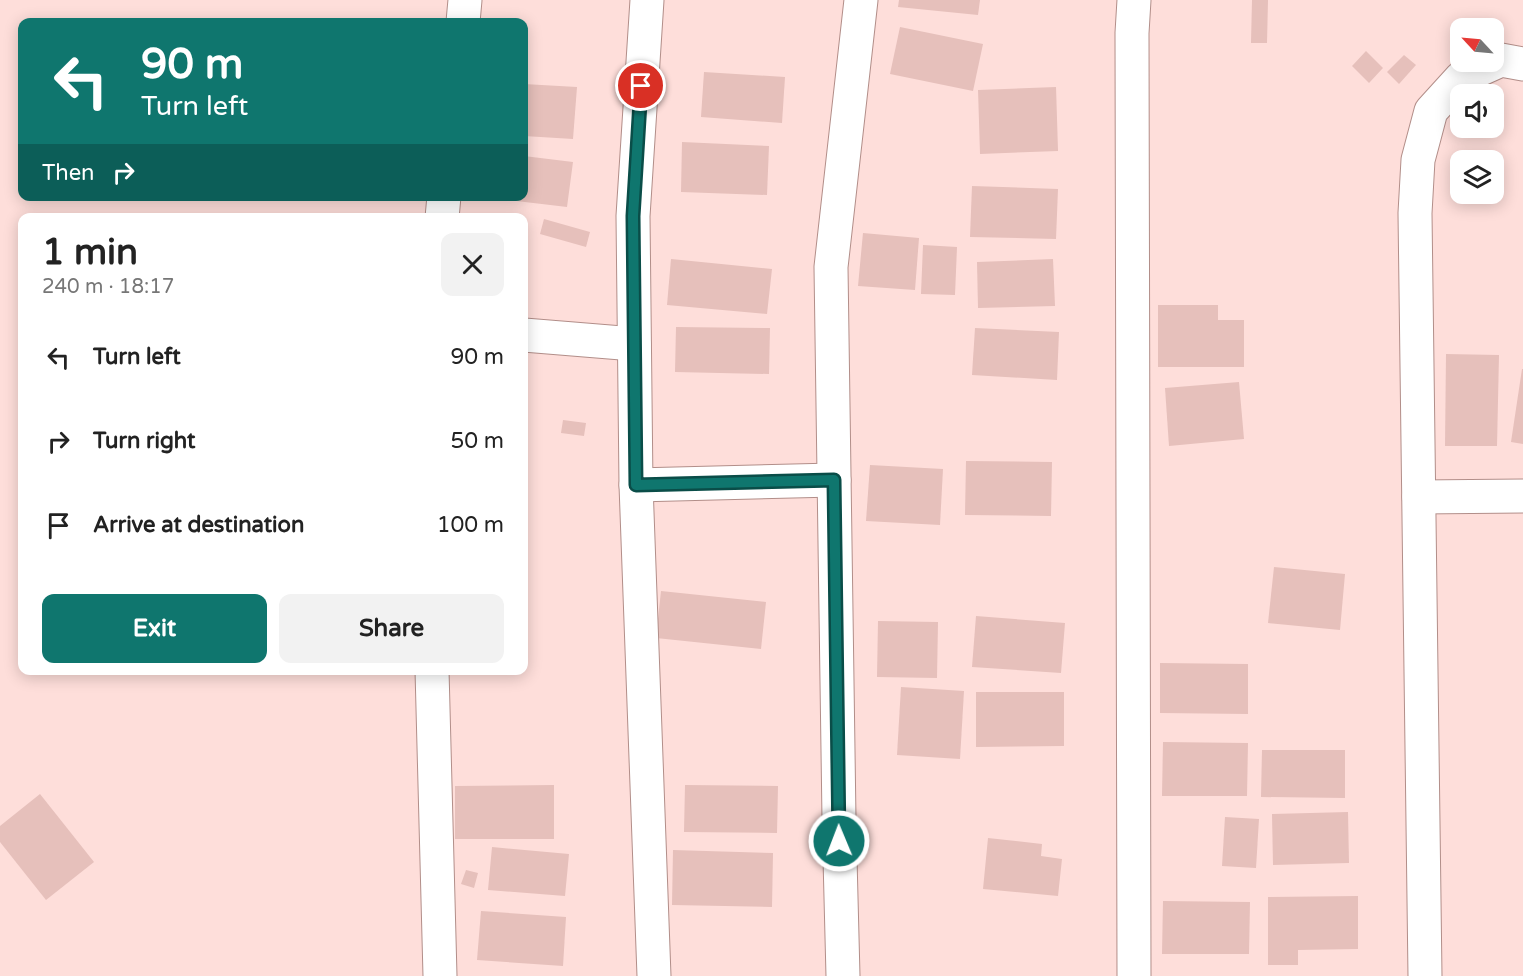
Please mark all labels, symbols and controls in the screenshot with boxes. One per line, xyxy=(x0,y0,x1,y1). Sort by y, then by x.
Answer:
north arrow xyxy=(1450,18,1504,72)
map controls xyxy=(1450,18,1504,204)
text: 90 m xyxy=(141,39,243,90)
icon: left xyxy=(42,42,120,120)
pin xyxy=(615,60,666,111)
icon: arrive xyxy=(624,69,657,102)
button: sound xyxy=(1450,84,1504,138)
text: Turn left xyxy=(141,90,248,123)
button: layers xyxy=(1450,150,1504,204)
icon: right xyxy=(107,156,140,189)
text: Then xyxy=(42,160,95,186)
text: 1 min xyxy=(42,231,138,274)
button: close xyxy=(441,233,504,296)
text: 240 m · 18:17 xyxy=(42,275,174,299)
icon: left xyxy=(42,341,75,374)
text: Turn left xyxy=(93,344,181,370)
text: 90 m xyxy=(450,344,504,370)
icon: right xyxy=(42,425,75,458)
text: Turn right xyxy=(93,428,195,454)
text: 50 m xyxy=(450,428,504,454)
icon: arrive xyxy=(42,509,75,542)
text: Arrive at destination xyxy=(93,512,304,538)
text: 100 m xyxy=(437,512,504,538)
button: Exit xyxy=(42,594,267,663)
button: Share xyxy=(279,594,504,663)
position arrow xyxy=(807,809,871,873)

